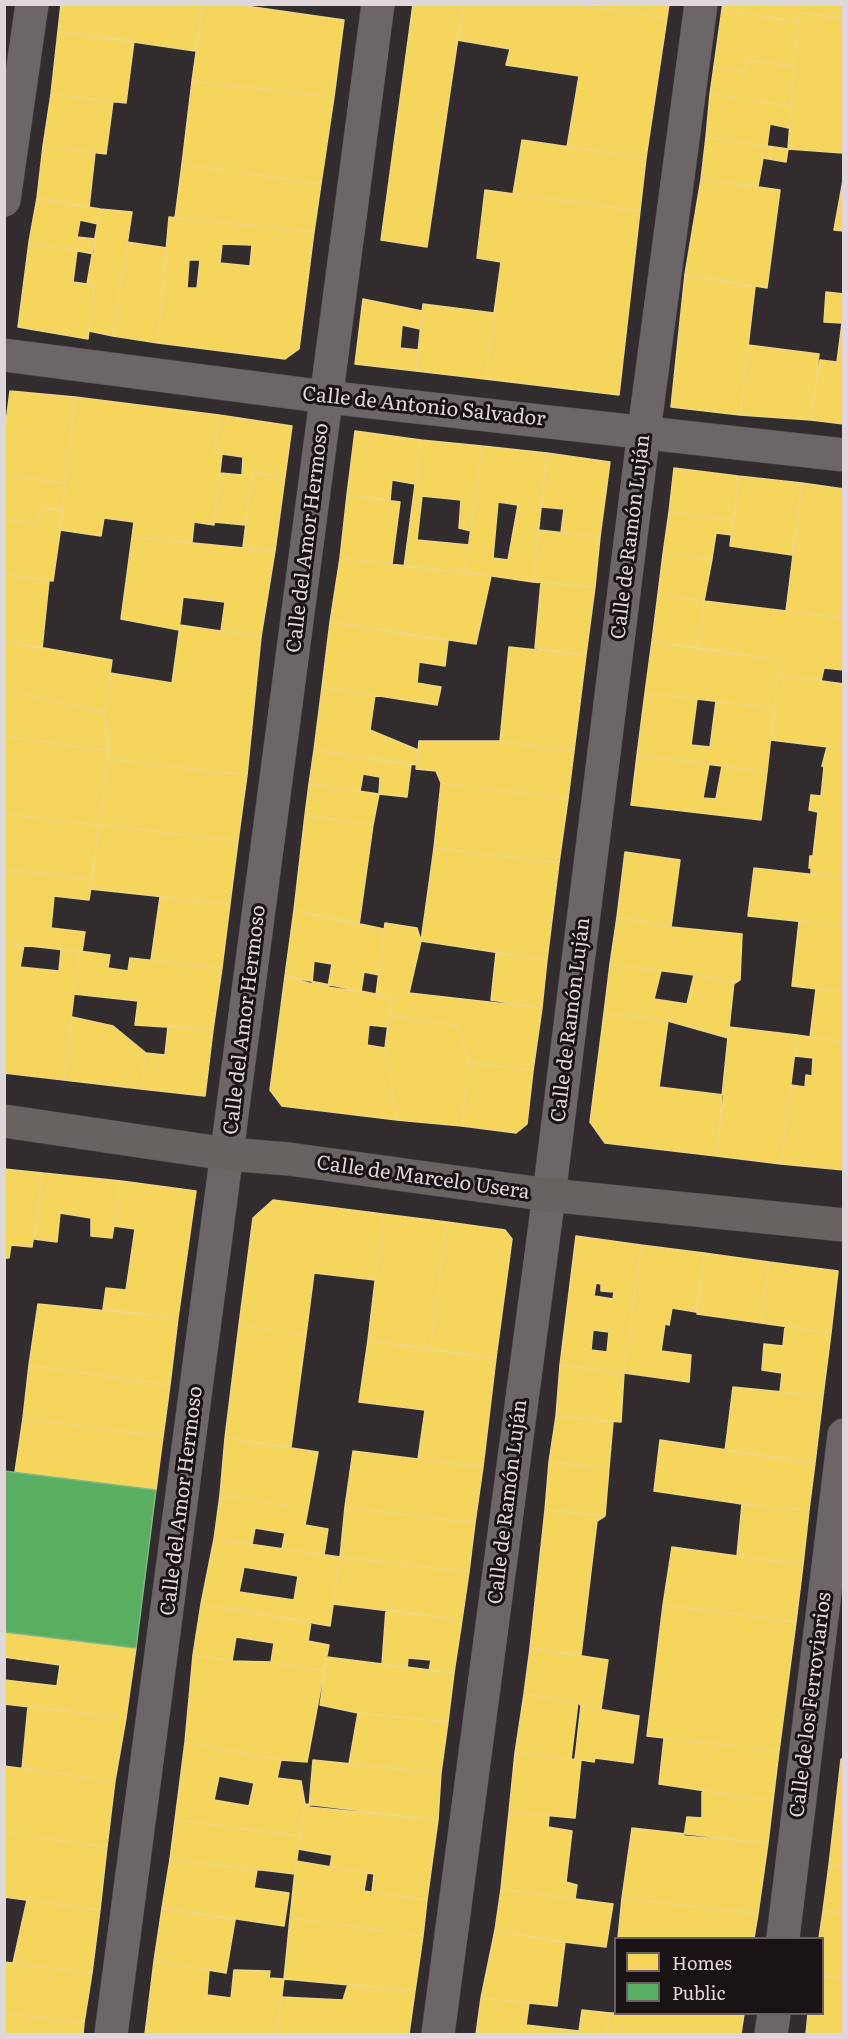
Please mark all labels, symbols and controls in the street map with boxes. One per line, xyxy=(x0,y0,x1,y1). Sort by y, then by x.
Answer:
street label: Calle de Antonio Salvador xyxy=(301,382,547,432)
street label: Calle del Amor Hermoso xyxy=(282,422,334,654)
street label: Calle de Ramón Luján xyxy=(607,433,655,641)
street label: Calle del Amor Hermoso xyxy=(219,904,271,1136)
street label: Calle de Ramón Luján xyxy=(547,916,595,1124)
street label: Calle de Marcelo Usera xyxy=(315,1151,531,1205)
street label: Calle del Amor Hermoso xyxy=(156,1385,208,1617)
street label: Calle de Ramón Luján xyxy=(484,1398,532,1606)
street label: Calle de los Ferroviarios xyxy=(785,1591,837,1819)
legend xyxy=(614,1937,824,2015)
text: Homes xyxy=(672,1949,732,1976)
text: Public xyxy=(672,1979,726,2006)

